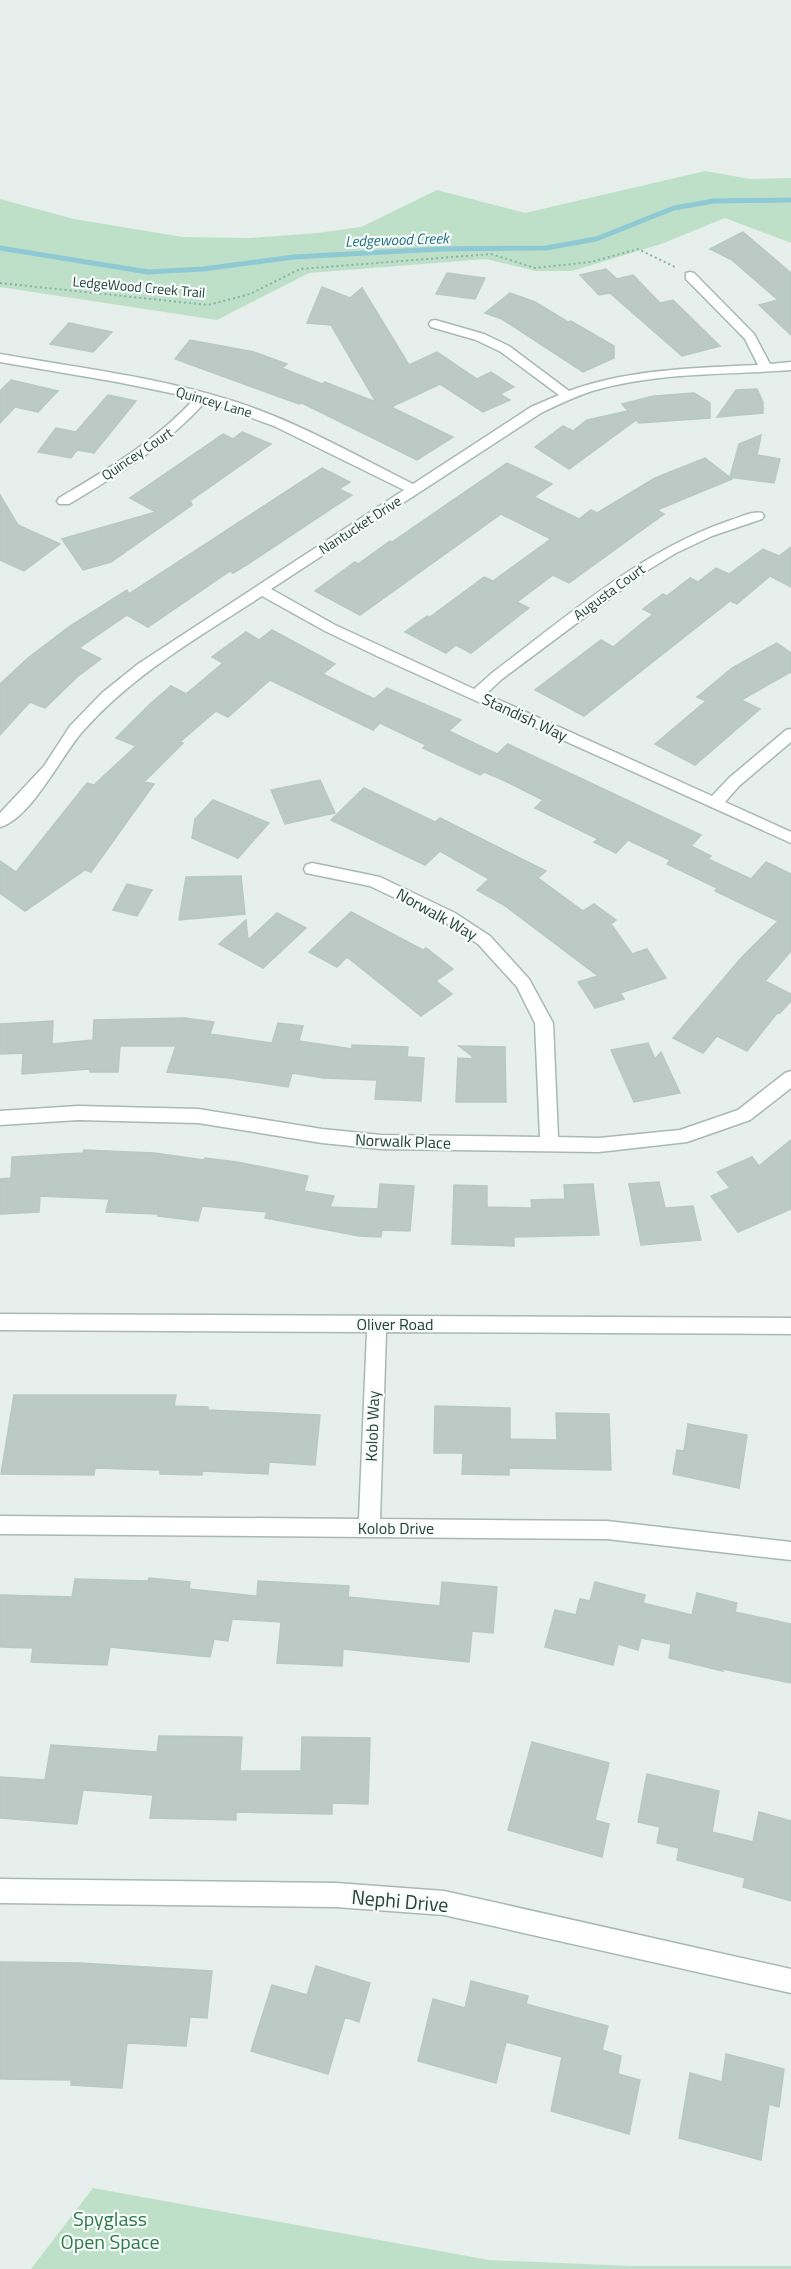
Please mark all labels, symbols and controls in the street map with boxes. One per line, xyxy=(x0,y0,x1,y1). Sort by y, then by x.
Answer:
water label: Ledgewood Creek xyxy=(345,226,452,253)
street label: LedgeWood Creek Trail xyxy=(72,270,206,303)
street label: Quincey Lane xyxy=(174,381,255,422)
street label: Quincey Court xyxy=(97,422,177,485)
street label: Nantucket Drive xyxy=(314,490,405,559)
street label: Augusta Court xyxy=(569,558,649,625)
street label: Standish Way xyxy=(478,687,572,747)
street label: Norwalk Way xyxy=(392,882,482,946)
street label: Norwalk Place xyxy=(355,1127,451,1155)
street label: Oliver Road xyxy=(356,1312,434,1336)
street label: Kolob Way xyxy=(359,1390,385,1462)
street label: Kolob Drive xyxy=(358,1516,434,1540)
street label: Nephi Drive xyxy=(350,1881,450,1920)
park label: Spyglass Open Space xyxy=(60,2203,160,2257)

